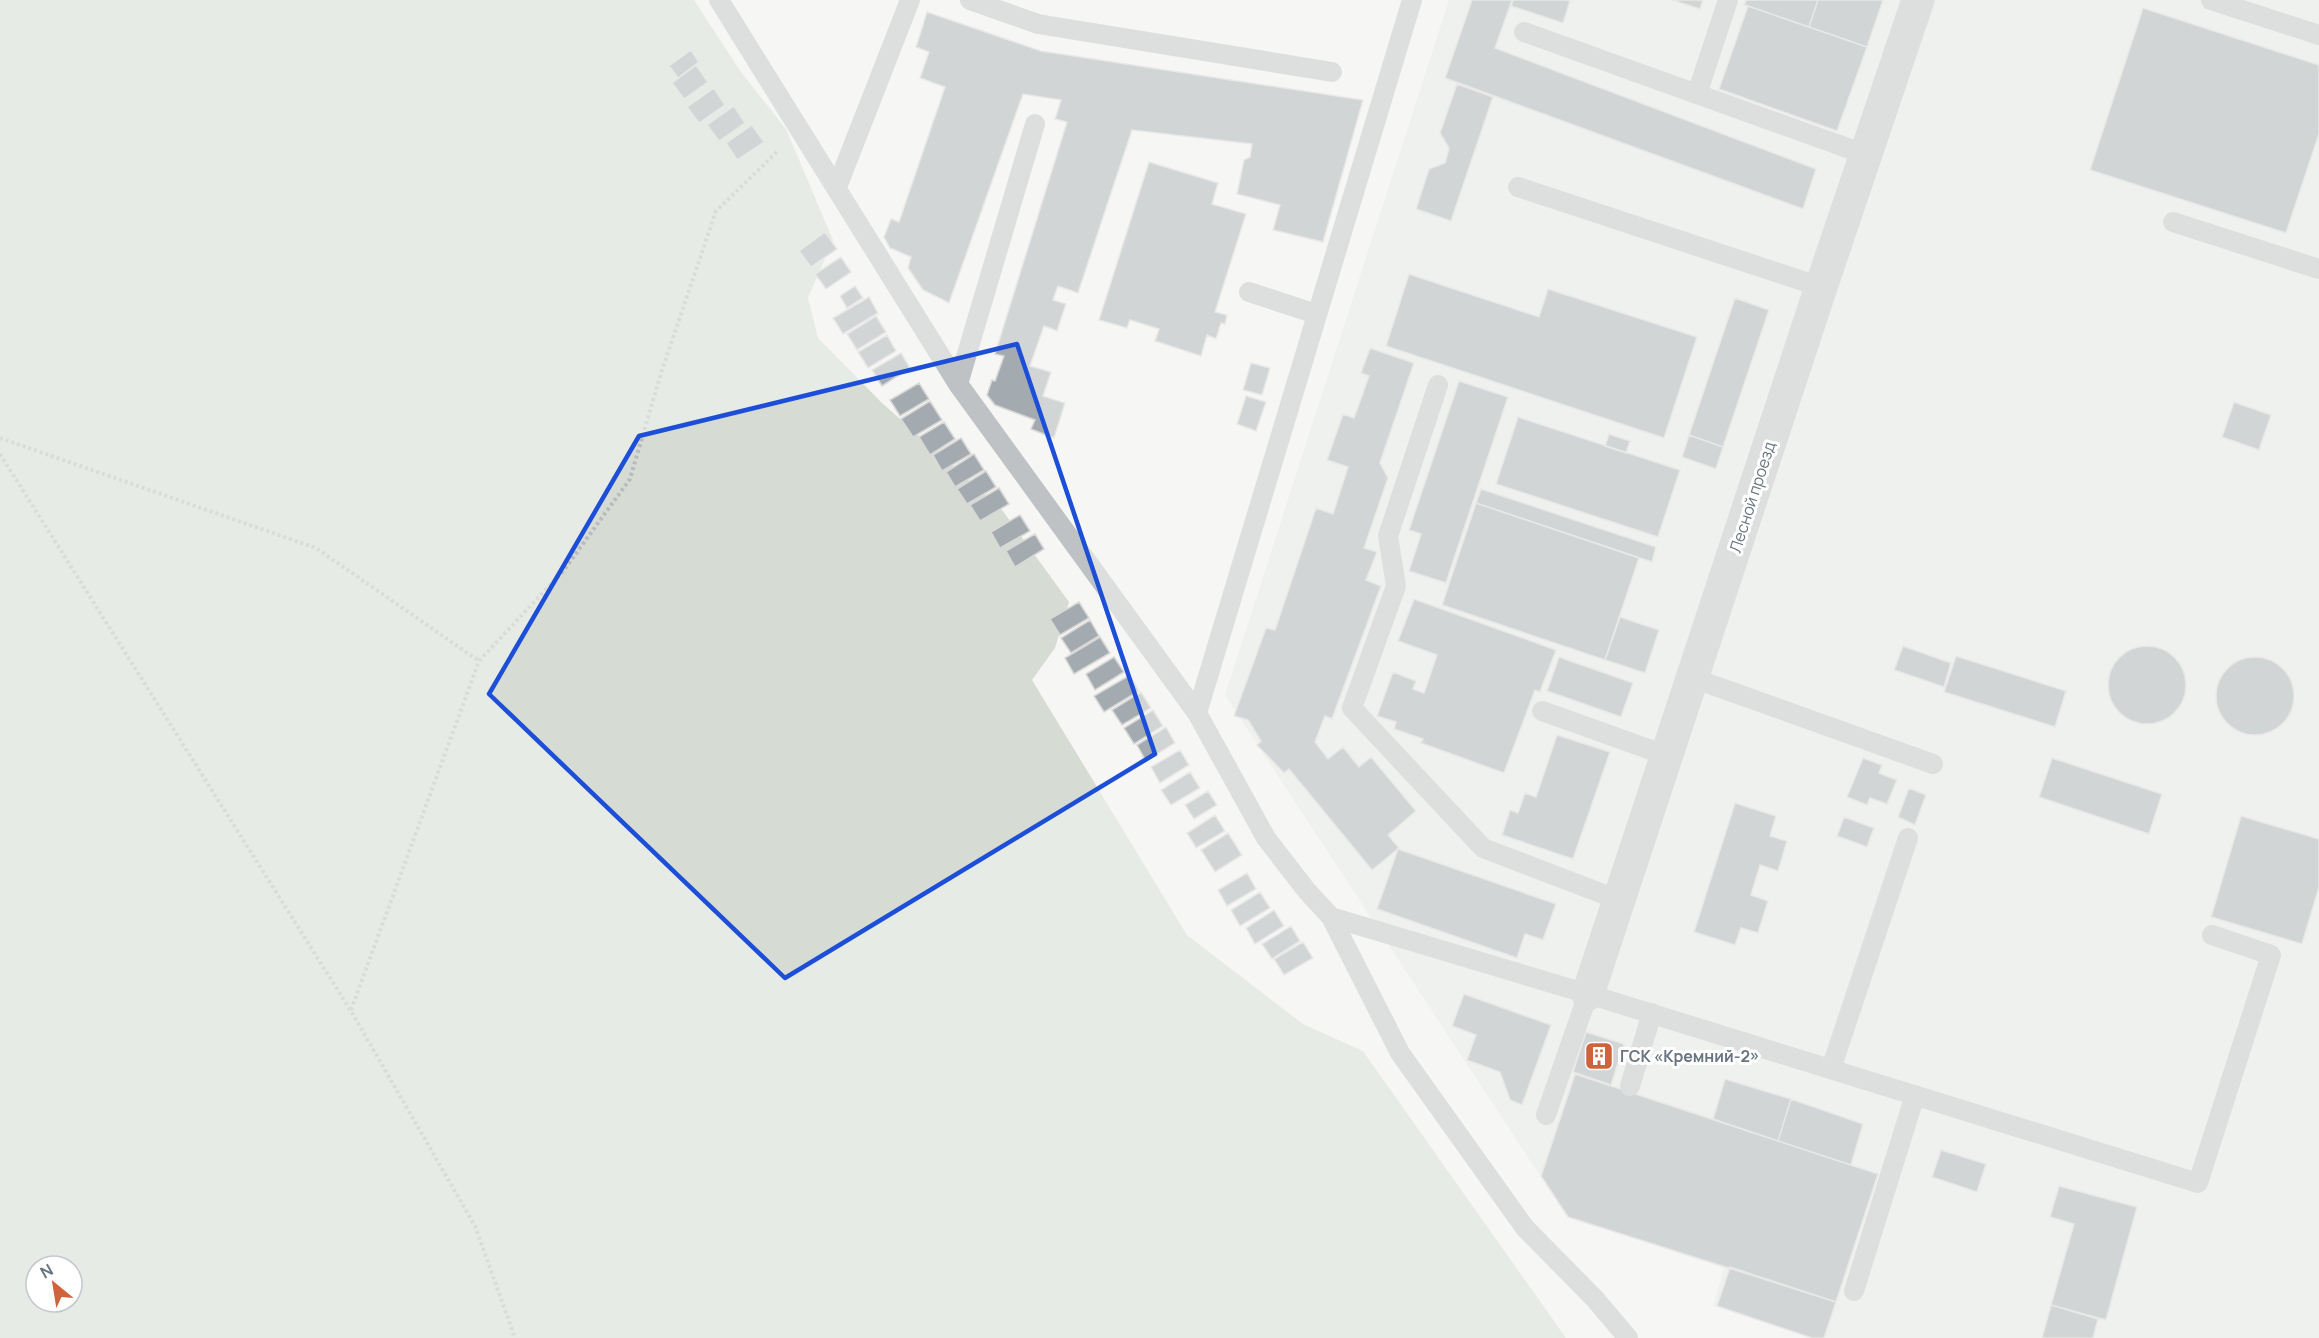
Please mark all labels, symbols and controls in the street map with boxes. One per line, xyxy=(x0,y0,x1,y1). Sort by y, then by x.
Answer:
street label: Лесной проезд xyxy=(1724,438,1780,555)
building icon: ГСК «Кремний-2» xyxy=(1583,1040,1615,1072)
place label: ГСК «Кремний-2» xyxy=(1620,1045,1759,1067)
north arrow xyxy=(24,1254,84,1314)
text: N xyxy=(36,1259,57,1283)

